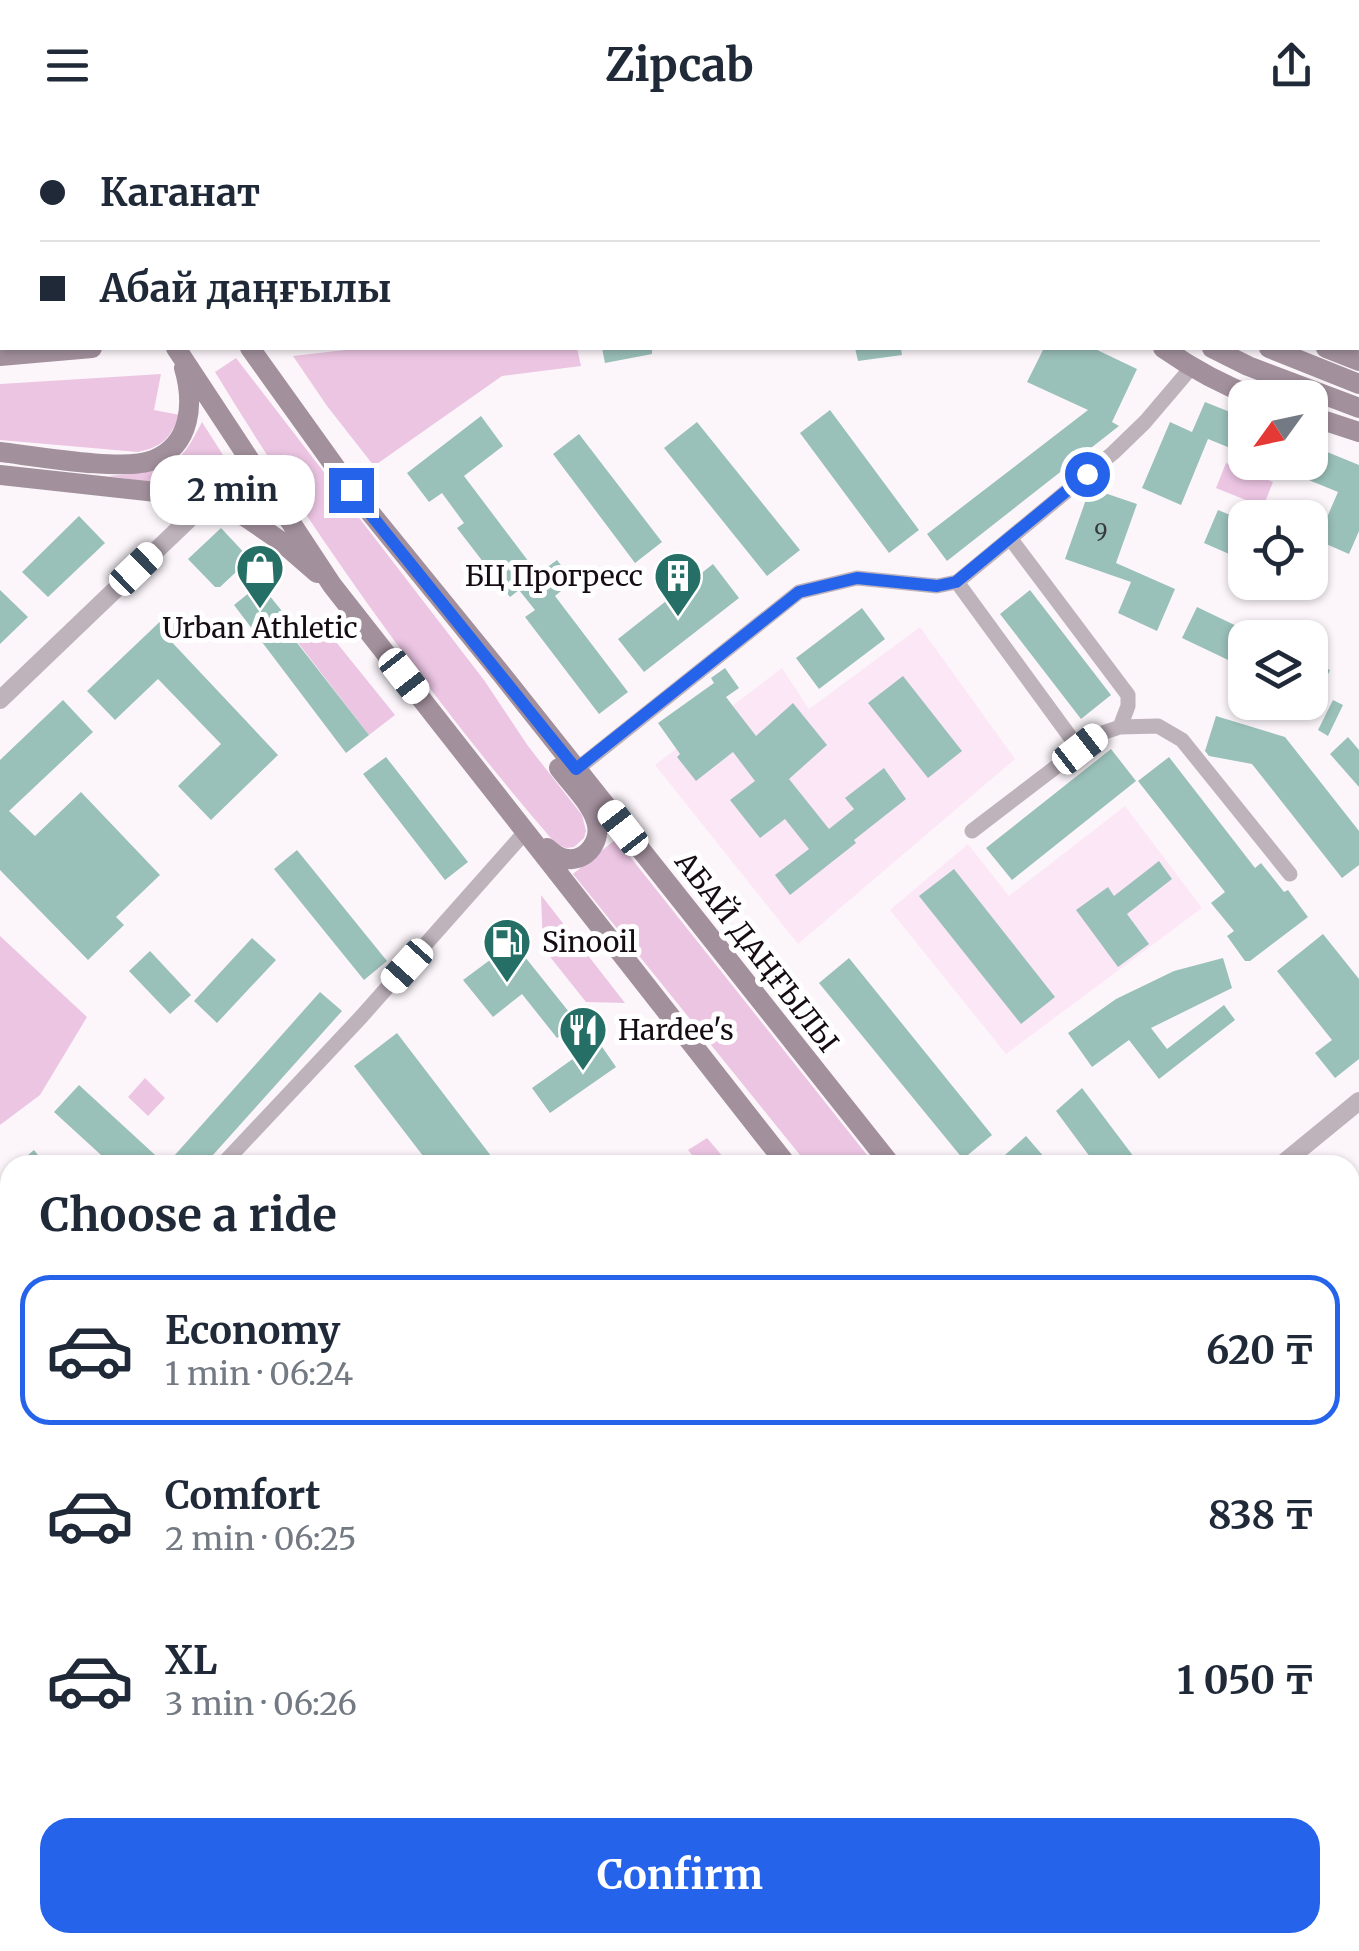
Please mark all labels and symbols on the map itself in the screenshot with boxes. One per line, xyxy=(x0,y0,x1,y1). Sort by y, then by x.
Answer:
north arrow xyxy=(1228,380,1328,480)
route start xyxy=(1065,452,1110,497)
callout: 2 min xyxy=(151,455,316,525)
route end xyxy=(329,468,374,513)
house number: 9 xyxy=(1094,518,1108,546)
car xyxy=(104,537,168,601)
shop icon: Urban Athletic xyxy=(234,542,286,610)
building icon: БЦ Прогресс xyxy=(652,550,704,618)
place label: БЦ Прогресс xyxy=(465,558,643,594)
place label: Urban Athletic xyxy=(162,610,358,646)
car xyxy=(374,643,434,709)
car xyxy=(1047,719,1113,779)
car xyxy=(593,795,653,861)
street label: АБАЙ ДАҢҒЫЛЫ xyxy=(667,844,847,1060)
fuel station icon: Sinooil xyxy=(481,916,533,984)
place label: Sinooil xyxy=(542,924,637,960)
car xyxy=(376,934,438,998)
restaurant icon: Hardee's xyxy=(557,1004,609,1072)
place label: Hardee's xyxy=(618,1012,734,1048)

